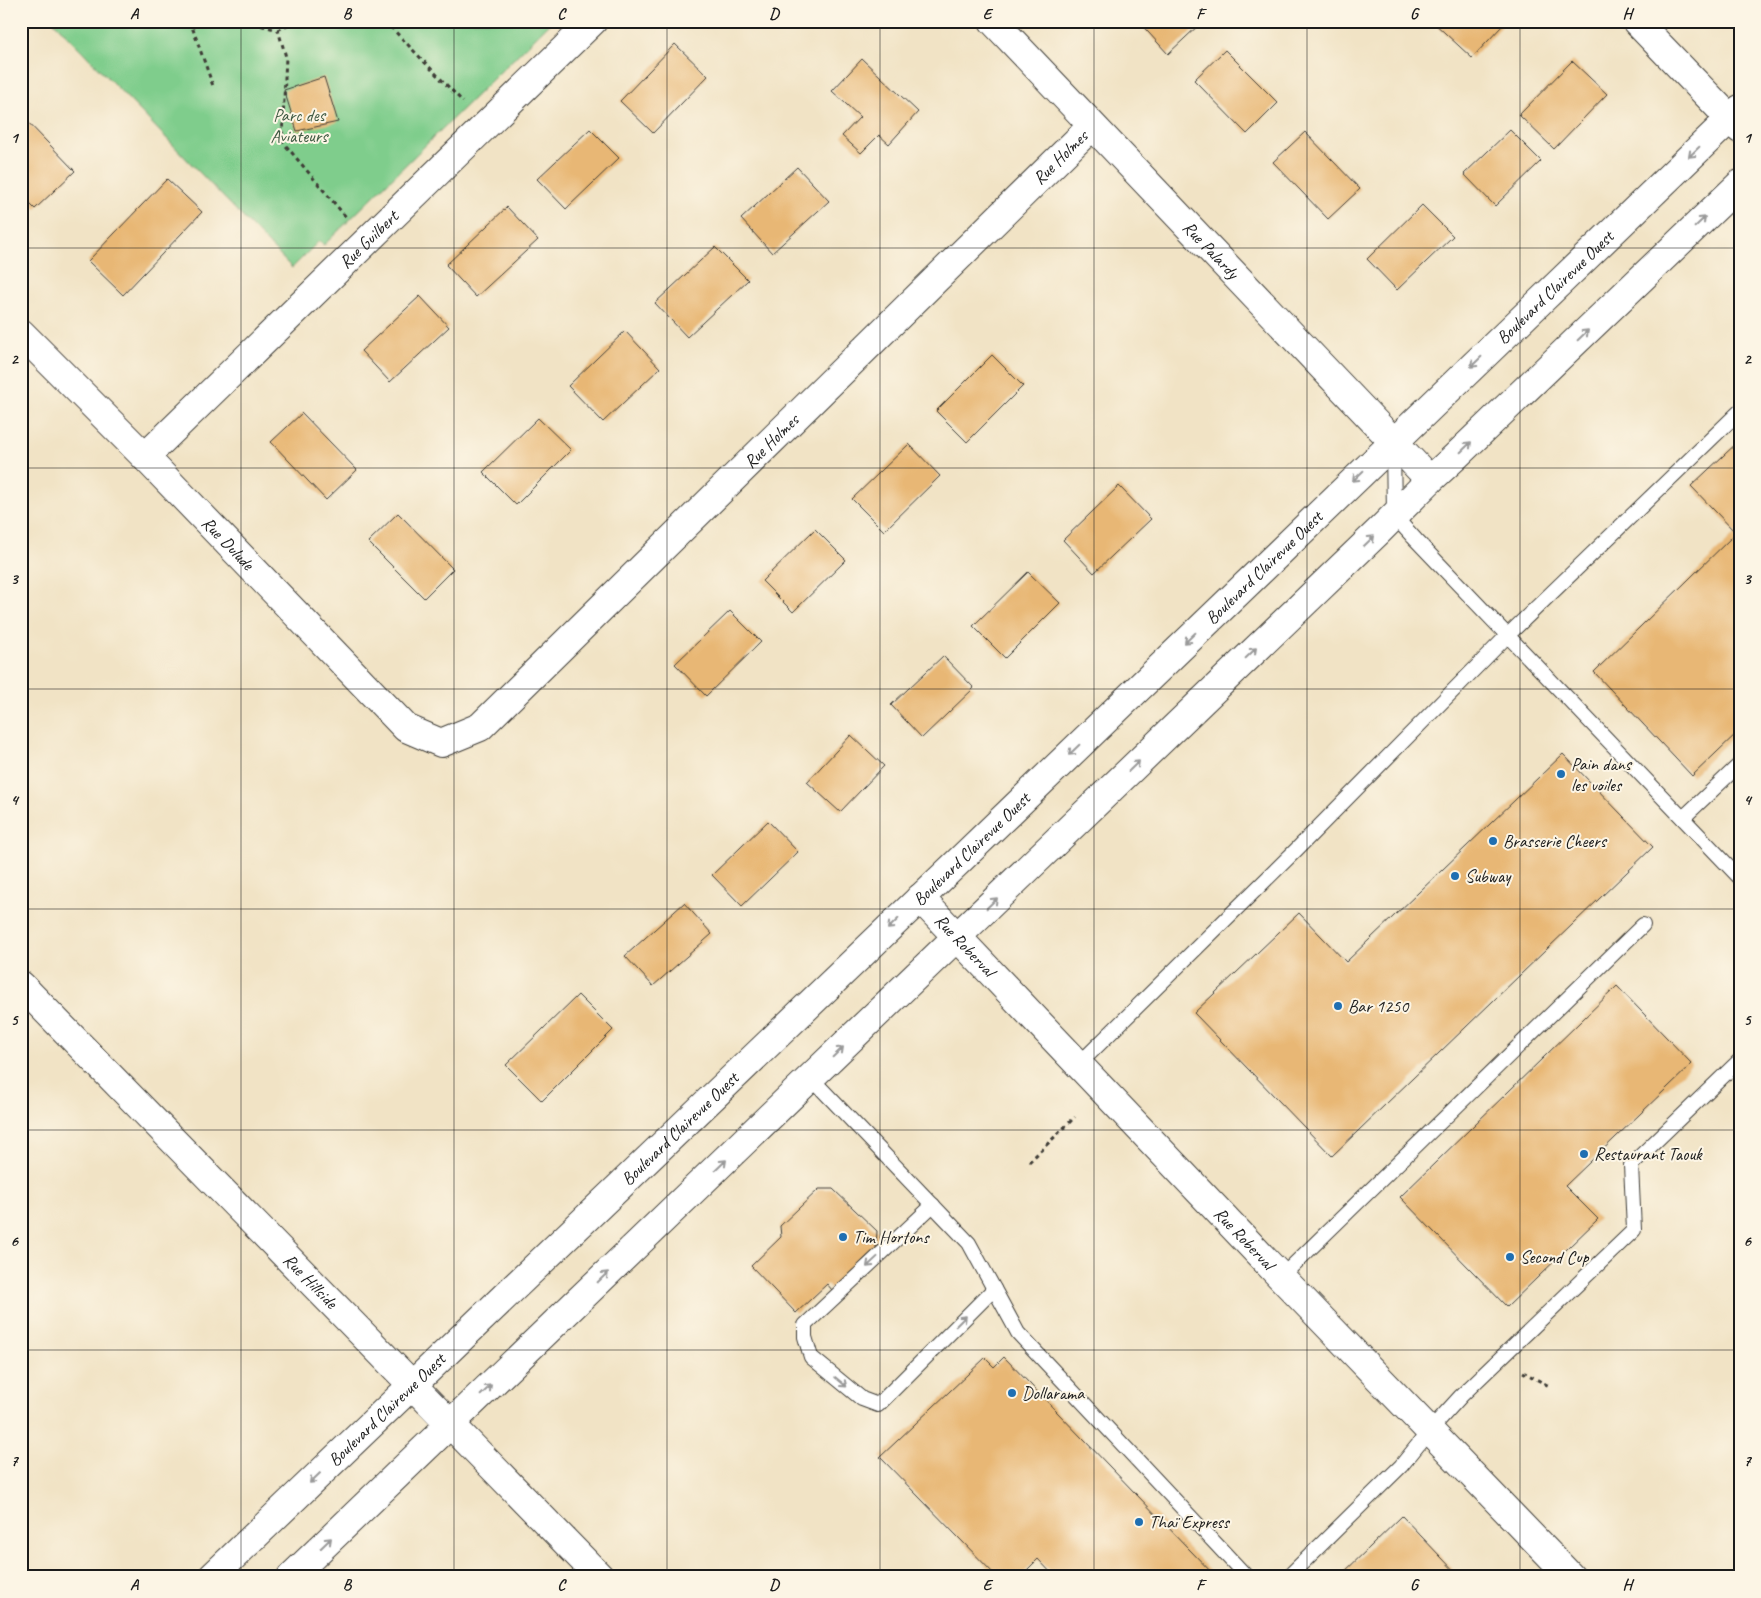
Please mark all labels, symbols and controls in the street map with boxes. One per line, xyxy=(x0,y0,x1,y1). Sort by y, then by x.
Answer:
text: A xyxy=(130,4,140,24)
text: B xyxy=(343,4,353,24)
text: C xyxy=(557,4,567,24)
text: D xyxy=(769,4,780,24)
text: E xyxy=(983,4,994,24)
text: F xyxy=(1196,4,1207,24)
text: G xyxy=(1410,4,1420,24)
text: H xyxy=(1622,4,1634,24)
park label: Parc des Aviateurs xyxy=(271,104,329,147)
street label: Rue Holmes xyxy=(1028,124,1094,189)
text: 1 xyxy=(10,128,19,148)
text: 1 xyxy=(1743,128,1752,148)
one-way arrow xyxy=(1688,146,1700,158)
street label: Rue Guilbert xyxy=(334,204,404,273)
street label: Rue Palardy xyxy=(1178,216,1245,285)
one-way arrow xyxy=(1693,216,1706,228)
street label: Boulevard Clairevue Ouest xyxy=(1492,224,1619,349)
one-way arrow xyxy=(1576,329,1588,341)
text: 2 xyxy=(10,349,19,369)
text: 2 xyxy=(1743,349,1752,369)
one-way arrow xyxy=(1470,356,1482,368)
street label: Rue Holmes xyxy=(739,408,805,473)
one-way arrow xyxy=(1459,441,1472,453)
one-way arrow xyxy=(1351,470,1364,482)
street label: Boulevard Clairevue Ouest xyxy=(1201,505,1328,629)
street label: Rue Dulude xyxy=(197,512,260,575)
one-way arrow xyxy=(1362,535,1375,547)
text: 3 xyxy=(10,569,19,589)
text: 3 xyxy=(1743,569,1752,589)
one-way arrow xyxy=(1185,631,1197,643)
one-way arrow xyxy=(1245,648,1257,660)
one-way arrow xyxy=(1068,744,1080,756)
place label: Pain dans les voiles xyxy=(1571,753,1633,796)
one-way arrow xyxy=(1128,760,1140,772)
marker: Pain dans les voiles xyxy=(1555,768,1567,780)
street label: Boulevard Clairevue Ouest xyxy=(908,786,1036,910)
text: 4 xyxy=(10,790,19,810)
text: 4 xyxy=(1743,790,1752,810)
place label: Brasserie Cheers xyxy=(1503,830,1608,852)
marker: Brasserie Cheers xyxy=(1487,835,1499,847)
place label: Subway xyxy=(1465,865,1512,887)
marker: Subway xyxy=(1449,870,1461,882)
one-way arrow xyxy=(986,897,998,909)
street label: Rue Roberval xyxy=(930,909,1002,983)
one-way arrow xyxy=(887,918,900,930)
place label: Bar 1250 xyxy=(1348,995,1410,1017)
marker: Bar 1250 xyxy=(1332,1000,1344,1012)
text: 5 xyxy=(11,1010,20,1030)
text: 5 xyxy=(1744,1010,1753,1030)
one-way arrow xyxy=(831,1046,844,1058)
street label: Boulevard Clairevue Ouest xyxy=(617,1066,744,1190)
place label: Restaurant Taouk xyxy=(1594,1143,1703,1165)
marker: Restaurant Taouk xyxy=(1578,1148,1590,1160)
one-way arrow xyxy=(714,1159,727,1171)
street label: Rue Roberval xyxy=(1209,1203,1281,1276)
place label: Tim Hortons xyxy=(853,1226,930,1248)
text: 6 xyxy=(10,1231,19,1251)
marker: Tim Hortons xyxy=(837,1231,849,1243)
text: 6 xyxy=(1743,1231,1752,1251)
place label: Second Cup xyxy=(1520,1246,1590,1268)
street label: Rue Hillside xyxy=(279,1249,343,1314)
marker: Second Cup xyxy=(1504,1251,1516,1263)
one-way arrow xyxy=(866,1256,878,1268)
one-way arrow xyxy=(597,1271,610,1283)
one-way arrow xyxy=(955,1315,967,1328)
street label: Boulevard Clairevue Ouest xyxy=(324,1347,451,1471)
one-way arrow xyxy=(834,1376,847,1387)
place label: Dollarama xyxy=(1022,1382,1085,1404)
one-way arrow xyxy=(480,1384,492,1396)
marker: Dollarama xyxy=(1006,1387,1018,1399)
text: 7 xyxy=(10,1451,19,1471)
text: 7 xyxy=(1743,1451,1752,1471)
one-way arrow xyxy=(308,1472,321,1484)
place label: Thaï Express xyxy=(1149,1511,1231,1533)
marker: Thaï Express xyxy=(1133,1516,1145,1528)
one-way arrow xyxy=(320,1537,332,1549)
text: A xyxy=(130,1575,140,1595)
text: B xyxy=(343,1575,353,1595)
text: C xyxy=(557,1575,567,1595)
text: D xyxy=(769,1575,780,1595)
text: E xyxy=(983,1575,994,1595)
text: F xyxy=(1196,1575,1207,1595)
text: G xyxy=(1410,1575,1420,1595)
text: H xyxy=(1622,1575,1634,1595)

